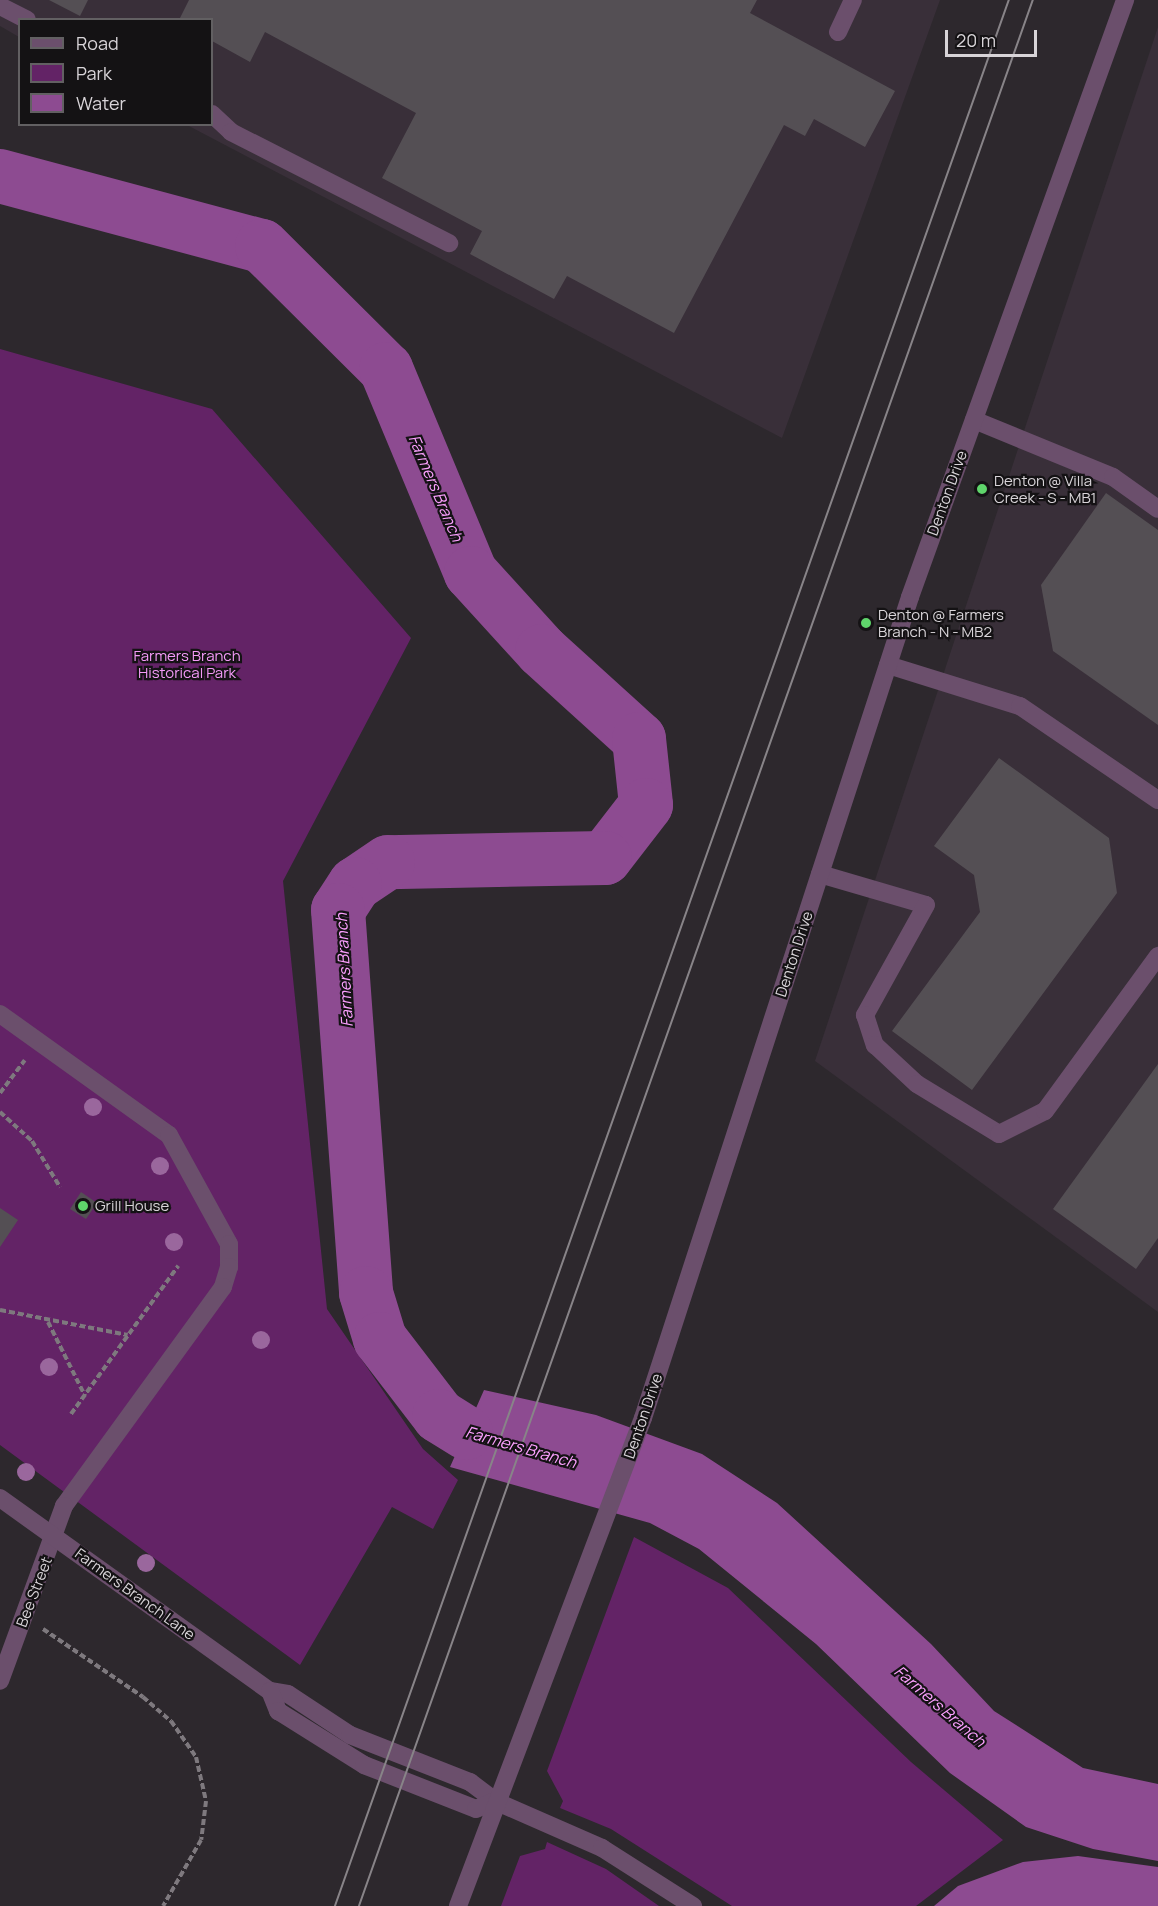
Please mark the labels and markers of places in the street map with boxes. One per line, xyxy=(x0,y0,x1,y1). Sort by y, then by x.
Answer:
place label: Denton @ Villa Creek - S - MB1 xyxy=(994,471,1096,506)
marker: Denton @ Villa Creek - S - MB1 xyxy=(975,482,989,496)
place label: Denton @ Farmers Branch - N - MB2 xyxy=(878,605,1004,640)
marker: Denton @ Farmers Branch - N - MB2 xyxy=(859,616,873,630)
place label: Grill House xyxy=(95,1197,169,1215)
marker: Grill House xyxy=(76,1199,90,1213)

